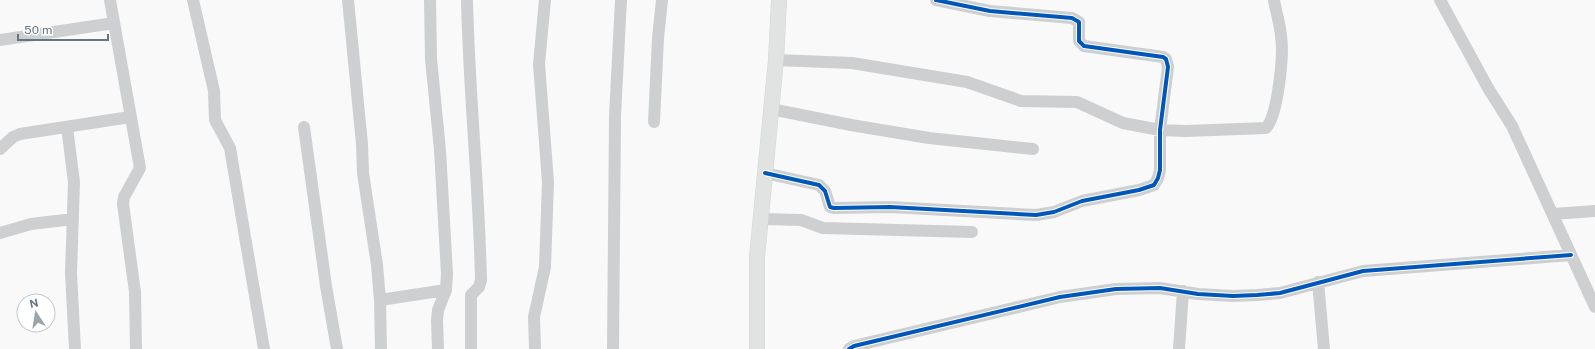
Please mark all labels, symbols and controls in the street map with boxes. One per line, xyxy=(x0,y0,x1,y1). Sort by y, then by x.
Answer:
scale bar xyxy=(18,16,108,42)
text: 50 m xyxy=(24,23,52,37)
north arrow xyxy=(16,293,56,333)
text: N xyxy=(28,296,39,310)

